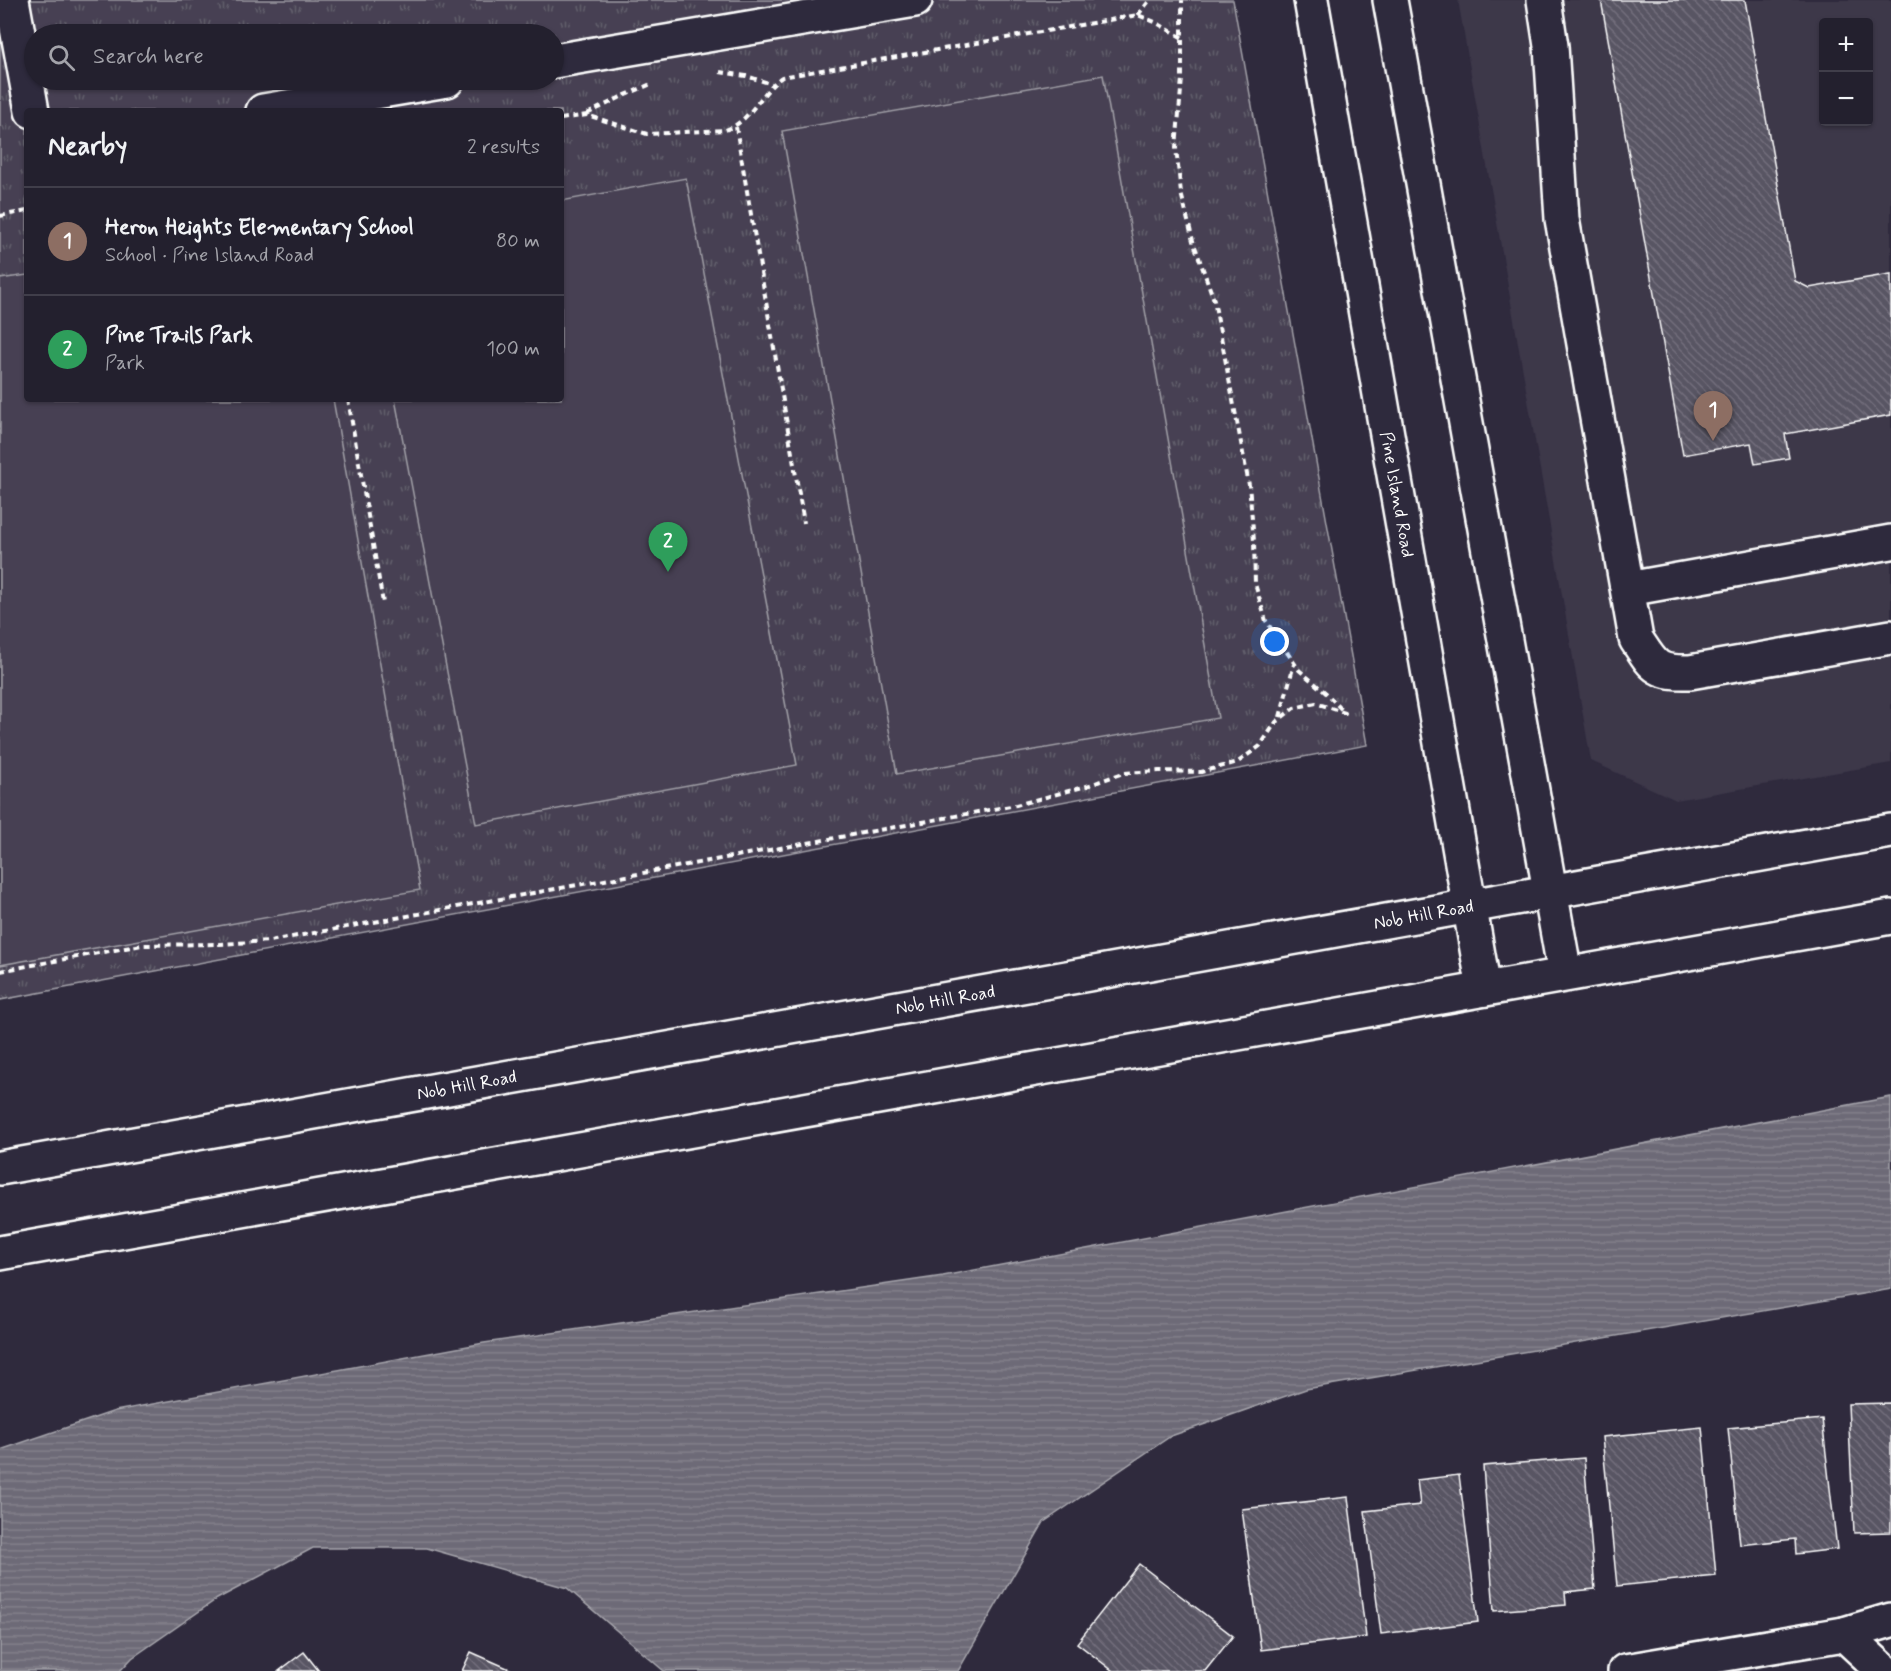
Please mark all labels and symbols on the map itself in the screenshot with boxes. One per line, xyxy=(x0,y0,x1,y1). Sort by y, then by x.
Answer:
pin: 1 xyxy=(1694,392,1732,441)
street label: Pine Island Road xyxy=(1374,430,1419,560)
pin: 2 xyxy=(648,522,688,572)
your location xyxy=(1260,627,1289,656)
street label: Nob Hill Road xyxy=(1372,895,1476,936)
street label: Nob Hill Road xyxy=(893,980,997,1021)
street label: Nob Hill Road xyxy=(415,1065,519,1107)

